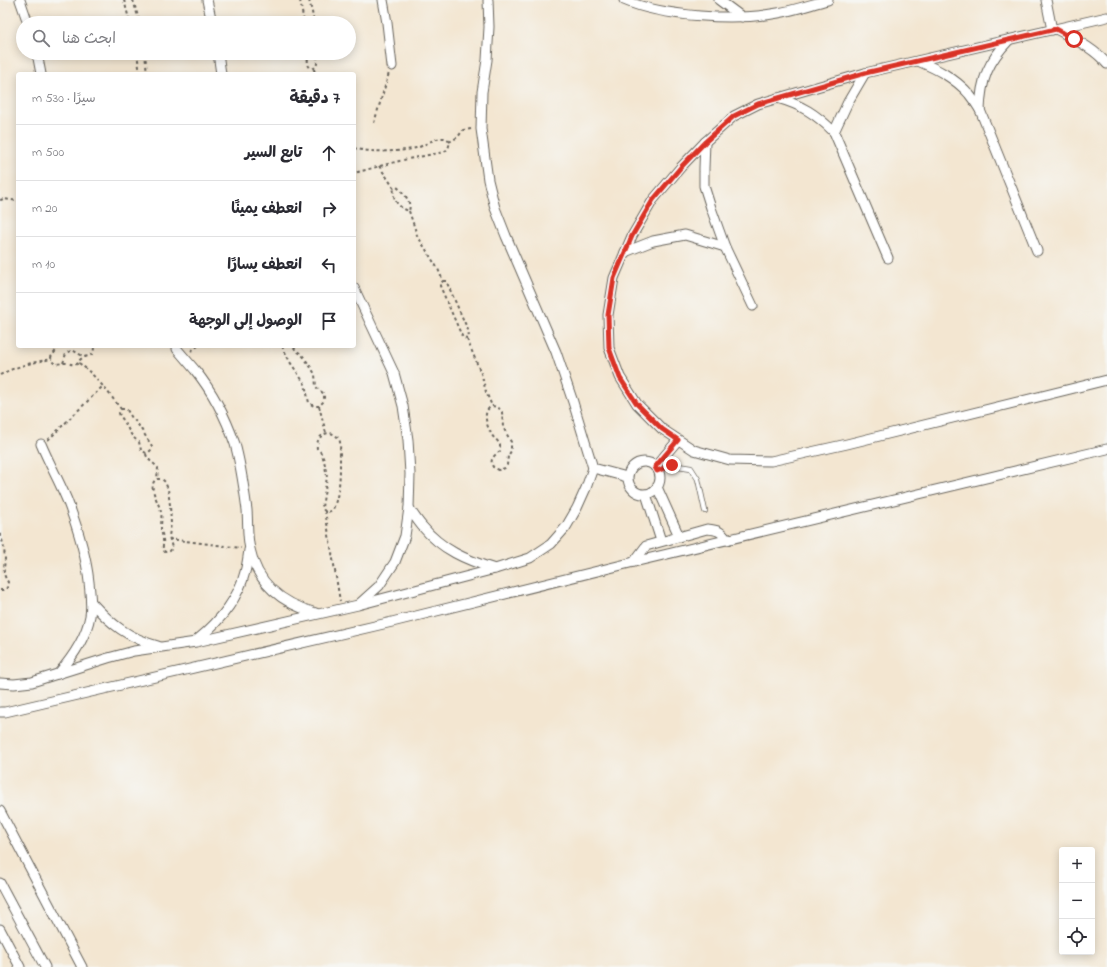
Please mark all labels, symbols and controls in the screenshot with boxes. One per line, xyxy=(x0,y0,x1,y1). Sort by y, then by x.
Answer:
search box xyxy=(16,16,356,60)
icon: search xyxy=(30,27,52,49)
text: ابحث هنا xyxy=(62,28,116,50)
route start xyxy=(1065,30,1083,48)
text: 7 دقيقة xyxy=(290,86,340,111)
text: سيرًا · 530 m xyxy=(32,89,96,108)
text: تابع السير xyxy=(245,142,302,164)
icon: ahead xyxy=(318,142,340,164)
text: 500 m xyxy=(32,143,64,162)
text: انعطف يمينًا xyxy=(231,198,302,220)
icon: right xyxy=(318,198,340,220)
text: 20 m xyxy=(32,199,57,218)
text: انعطف يسارًا xyxy=(227,254,302,276)
icon: left xyxy=(318,254,340,276)
text: 10 m xyxy=(32,255,55,274)
text: الوصول إلى الوجهة xyxy=(189,310,302,332)
icon: arrive xyxy=(318,310,340,332)
route end xyxy=(663,456,681,474)
map controls xyxy=(1059,847,1095,955)
button: + xyxy=(1059,847,1095,883)
button: − xyxy=(1059,883,1095,919)
button: locate xyxy=(1059,919,1095,955)

